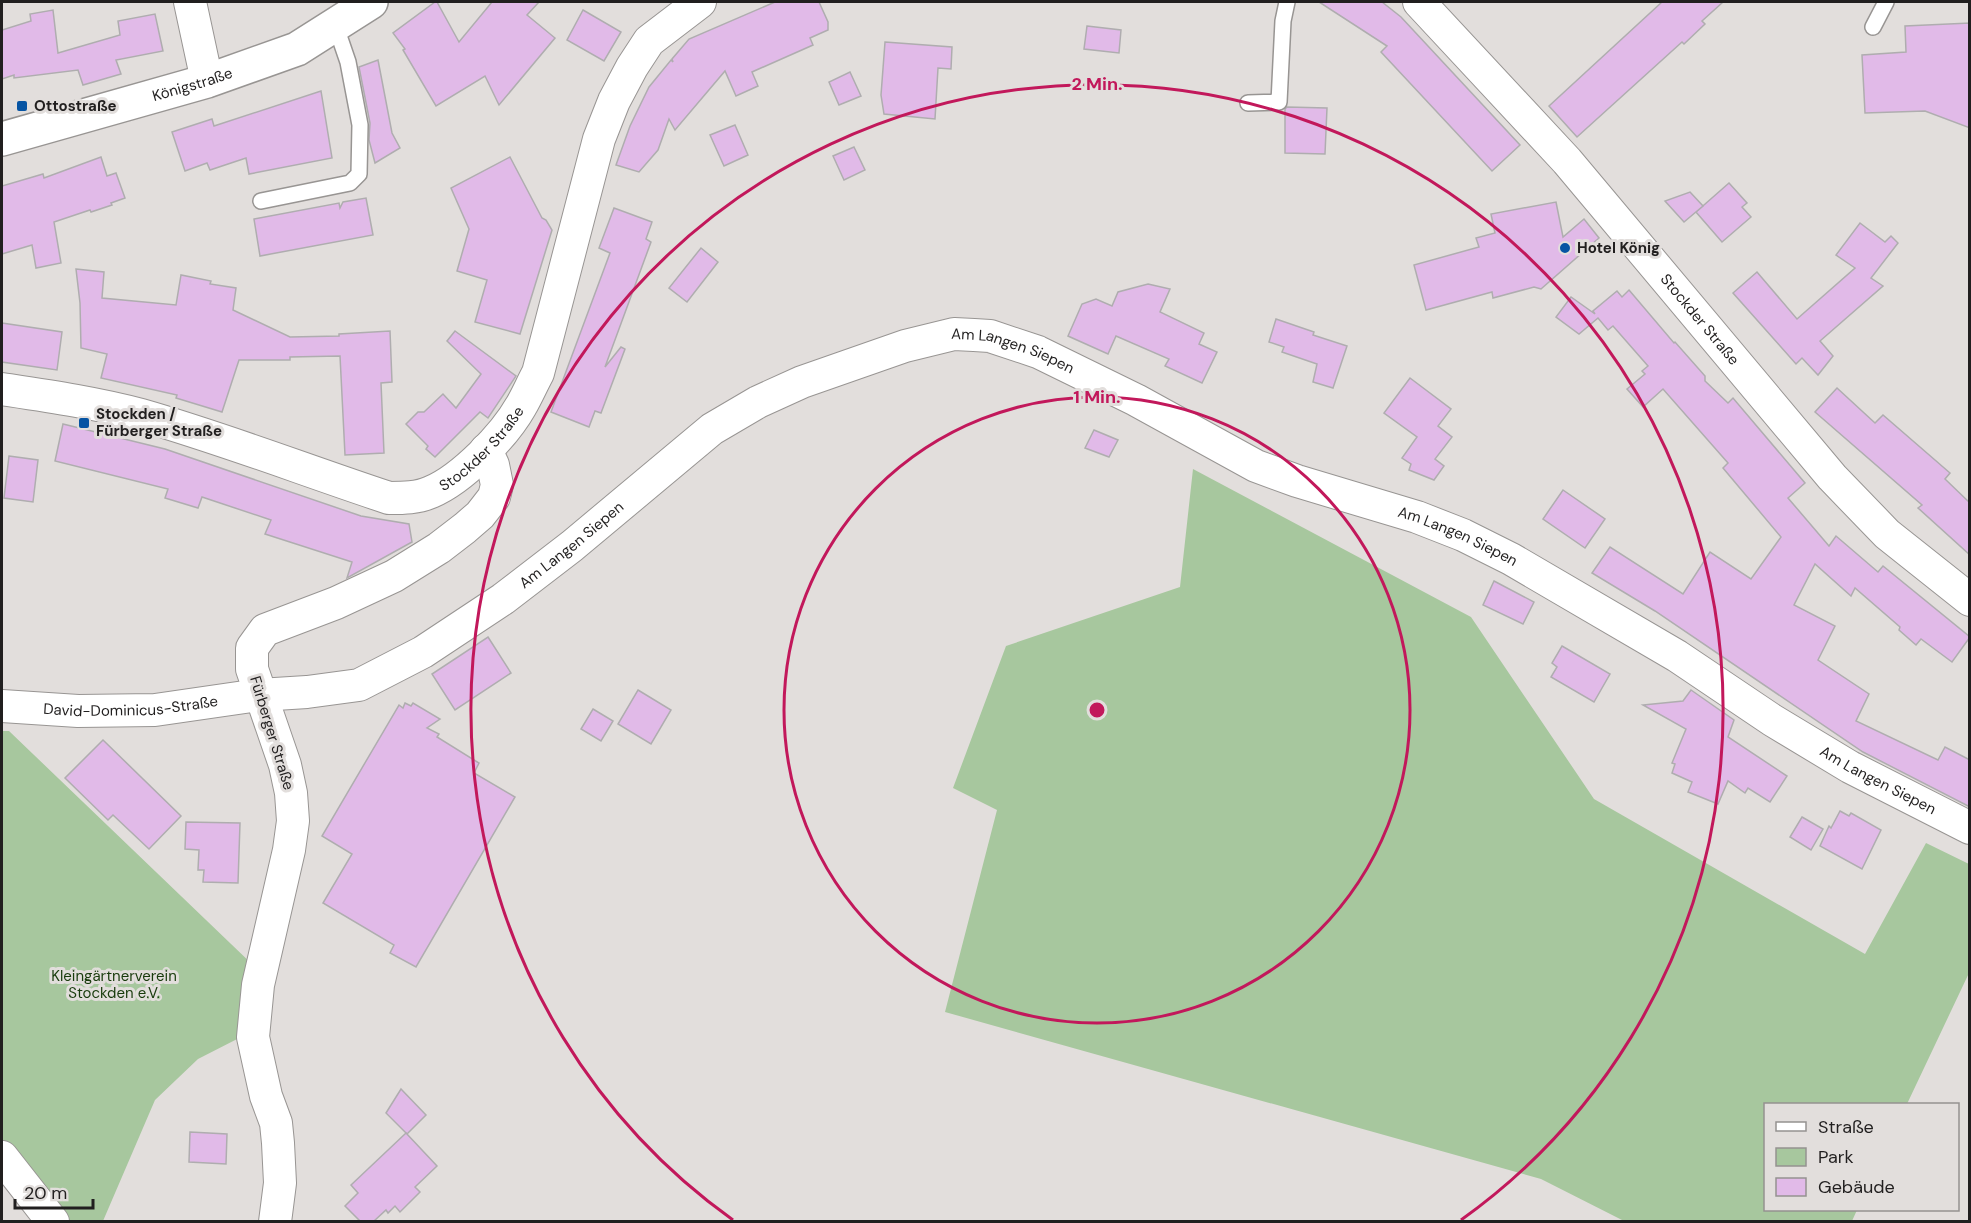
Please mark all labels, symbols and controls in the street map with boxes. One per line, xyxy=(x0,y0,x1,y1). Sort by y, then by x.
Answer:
street label: Königstraße xyxy=(150,63,235,106)
text: 2 Min. xyxy=(1071,72,1123,96)
place label: Ottostraße xyxy=(34,96,117,116)
marker: Ottostraße xyxy=(15,99,29,113)
place label: Hotel König xyxy=(1577,238,1660,258)
marker: Hotel König xyxy=(1558,241,1572,255)
street label: Stockder Straße xyxy=(1656,270,1744,369)
street label: Am Langen Siepen xyxy=(951,324,1078,378)
text: 1 Min. xyxy=(1073,385,1121,409)
street label: Stockder Straße xyxy=(435,402,528,496)
place label: Stockden / Fürberger Straße xyxy=(96,404,222,441)
marker: Stockden / Fürberger Straße xyxy=(77,416,91,430)
street label: Am Langen Siepen xyxy=(515,497,628,593)
street label: Am Langen Siepen xyxy=(1395,502,1521,571)
street label: Fürberger Straße xyxy=(245,674,299,792)
street label: David-Dominicus-Straße xyxy=(43,691,219,721)
centre of rings xyxy=(1087,700,1107,720)
street label: Am Langen Siepen xyxy=(1816,741,1939,819)
park label: Kleingärtnerverein Stockden e.V. xyxy=(51,966,177,1003)
legend xyxy=(1764,1103,1959,1211)
text: Straße xyxy=(1818,1115,1874,1139)
text: Park xyxy=(1818,1145,1854,1169)
scale bar xyxy=(15,1172,93,1210)
text: Gebäude xyxy=(1818,1175,1895,1199)
text: 20 m xyxy=(24,1181,67,1205)

